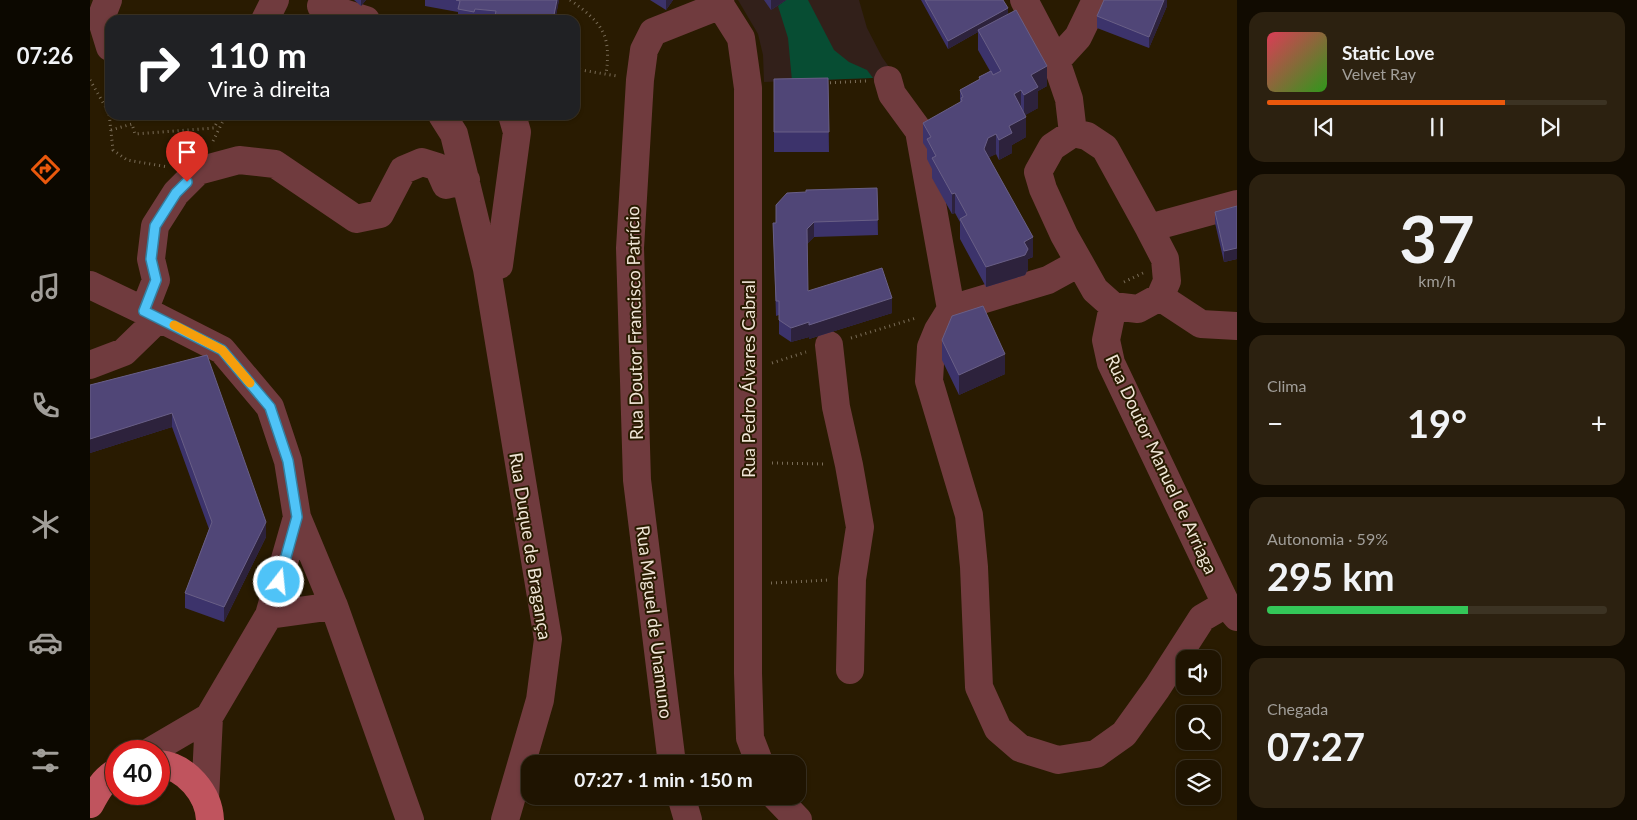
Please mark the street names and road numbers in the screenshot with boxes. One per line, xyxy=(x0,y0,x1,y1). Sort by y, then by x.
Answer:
street label: Rua Doutor Francisco Patrício xyxy=(621,206,647,440)
street label: Rua Pedro Álvares Cabral xyxy=(737,280,759,478)
street label: Rua Doutor Manuel de Arriaga xyxy=(1101,351,1223,577)
street label: Rua Duque de Bragança xyxy=(505,451,557,641)
street label: Rua Miguel de Unamuno xyxy=(632,524,678,720)

